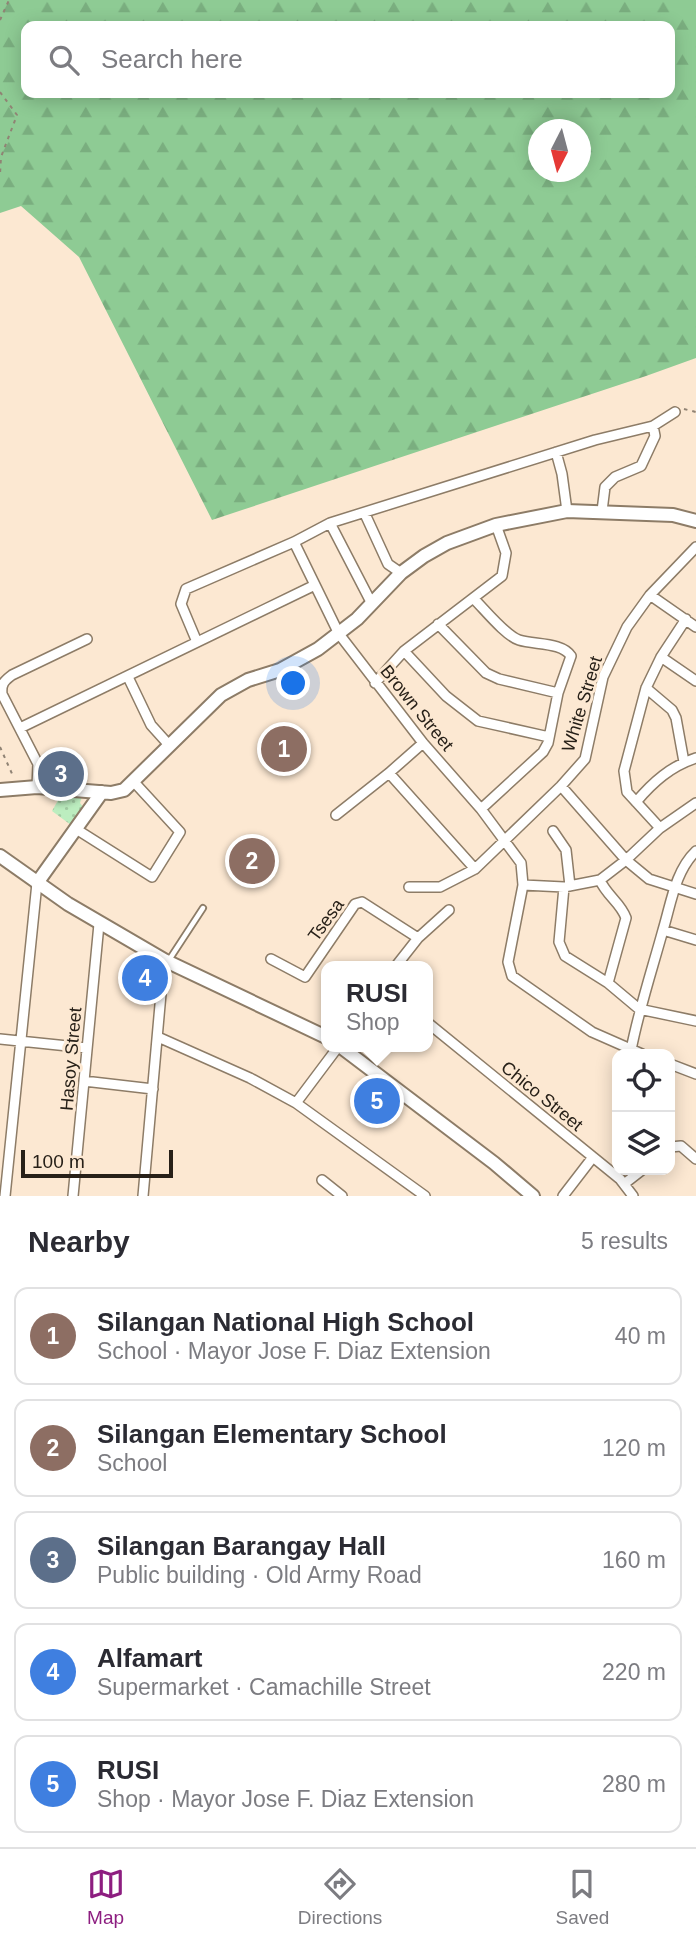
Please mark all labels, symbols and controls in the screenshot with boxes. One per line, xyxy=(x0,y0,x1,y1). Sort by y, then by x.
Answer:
search box xyxy=(21,21,675,98)
icon: search xyxy=(45,41,83,79)
text: Search here xyxy=(101,44,243,74)
north arrow xyxy=(528,119,591,182)
street label: White Street xyxy=(558,654,606,754)
street label: Brown Street xyxy=(376,661,458,755)
your location xyxy=(276,666,310,700)
pin: 1 xyxy=(261,723,307,775)
pin: 3 xyxy=(38,748,84,800)
pin: 2 xyxy=(229,835,275,887)
street label: Tsesa xyxy=(304,894,348,945)
pin: 4 xyxy=(122,952,168,1004)
popup xyxy=(321,961,433,1052)
text: RUSI xyxy=(346,978,408,1008)
street label: Hasoy Street xyxy=(57,1006,85,1112)
text: Shop xyxy=(346,1009,400,1035)
map controls xyxy=(612,1049,675,1175)
button: locate xyxy=(612,1049,675,1112)
street label: Chico Street xyxy=(497,1057,587,1135)
pin: 5 xyxy=(354,1075,400,1127)
button: layers xyxy=(612,1112,675,1175)
scale bar xyxy=(21,1147,173,1179)
text: 100 m xyxy=(32,1151,85,1172)
text: Nearby xyxy=(28,1225,130,1258)
text: 5 results xyxy=(581,1228,668,1254)
text: Silangan National High School xyxy=(97,1307,474,1337)
text: 1 xyxy=(47,1323,59,1349)
text: 40 m xyxy=(615,1323,666,1349)
text: School · Mayor Jose F. Diaz Extension xyxy=(97,1338,491,1364)
text: Silangan Elementary School xyxy=(97,1419,447,1449)
text: 2 xyxy=(47,1435,59,1461)
text: 120 m xyxy=(602,1435,666,1461)
text: School xyxy=(97,1450,167,1476)
text: Silangan Barangay Hall xyxy=(97,1531,386,1561)
text: 3 xyxy=(47,1547,59,1573)
text: 160 m xyxy=(602,1547,666,1573)
text: Public building · Old Army Road xyxy=(97,1562,422,1588)
text: Alfamart xyxy=(97,1643,202,1673)
text: 4 xyxy=(47,1659,59,1685)
text: 220 m xyxy=(602,1659,666,1685)
text: Supermarket · Camachille Street xyxy=(97,1674,431,1700)
text: RUSI xyxy=(97,1755,159,1785)
text: 5 xyxy=(47,1771,59,1797)
text: 280 m xyxy=(602,1771,666,1797)
text: Shop · Mayor Jose F. Diaz Extension xyxy=(97,1786,474,1812)
tab: Map xyxy=(87,1865,125,1929)
tab: Directions xyxy=(298,1865,382,1929)
tab: Saved xyxy=(555,1865,609,1929)

